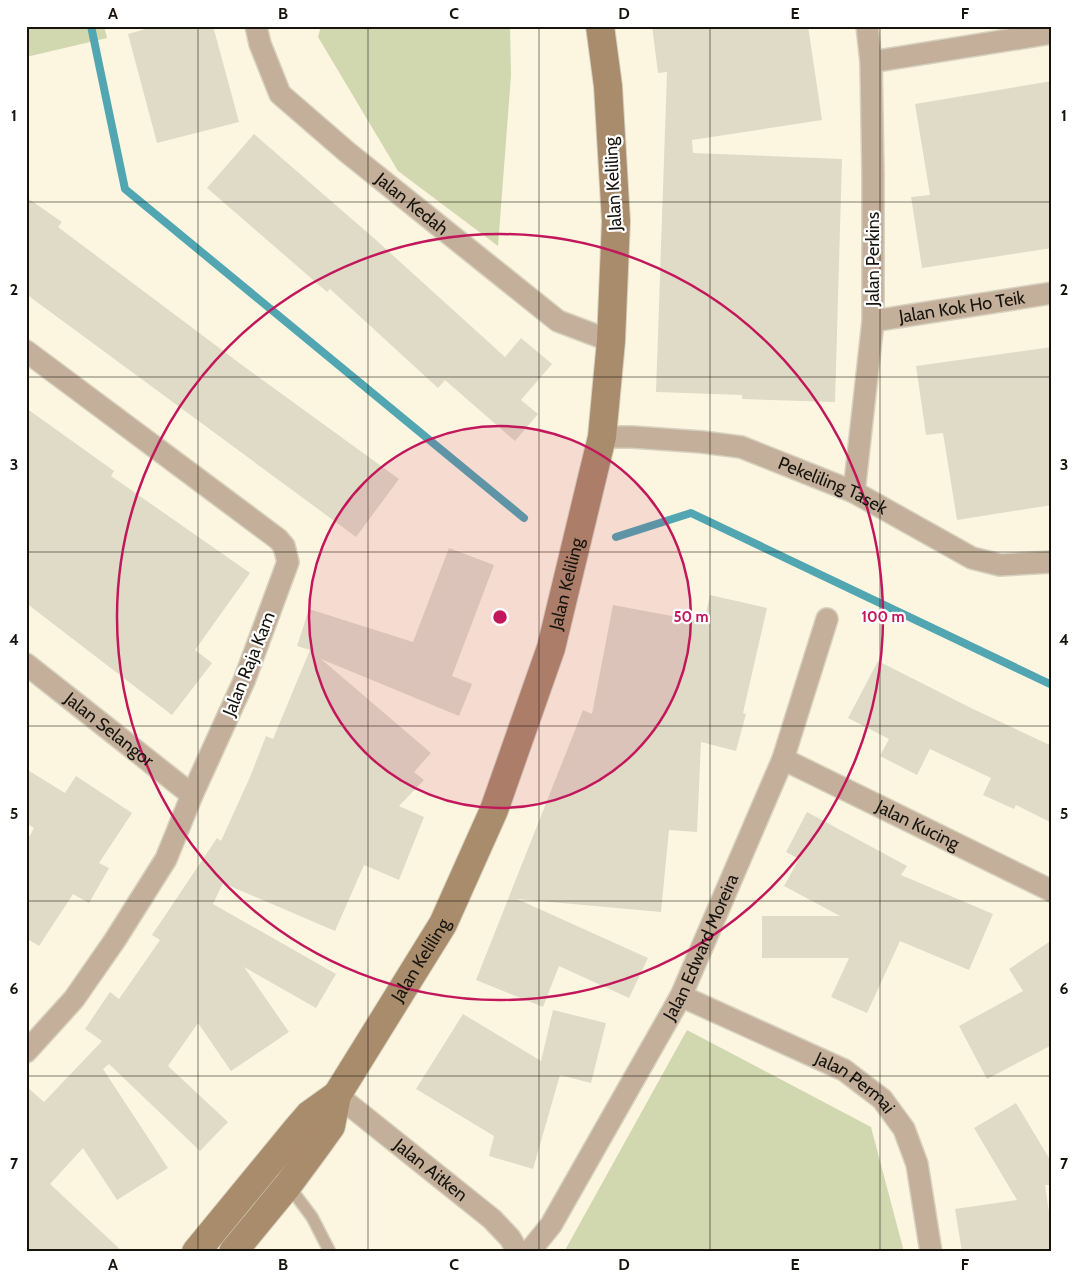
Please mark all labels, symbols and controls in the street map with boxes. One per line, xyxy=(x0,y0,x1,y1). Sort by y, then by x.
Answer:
text: A xyxy=(108,4,118,23)
text: B xyxy=(278,4,288,23)
text: C xyxy=(449,4,459,23)
text: D xyxy=(618,4,630,23)
text: E xyxy=(790,4,800,23)
text: F xyxy=(961,4,970,23)
text: 1 xyxy=(11,106,17,125)
text: 1 xyxy=(1061,106,1067,125)
street label: Jalan Keliling xyxy=(600,135,626,233)
street label: Jalan Kedah xyxy=(370,167,453,240)
street label: Jalan Perkins xyxy=(862,212,884,307)
text: 2 xyxy=(10,280,18,299)
text: 2 xyxy=(1060,280,1068,299)
street label: Jalan Kok Ho Teik xyxy=(896,286,1027,328)
street label: Pekeliling Tasek xyxy=(775,452,892,520)
text: 3 xyxy=(10,455,18,474)
text: 3 xyxy=(1060,455,1068,474)
street label: Jalan Keliling xyxy=(545,535,588,633)
centre of rings xyxy=(491,608,509,626)
text: 50 m xyxy=(673,608,709,626)
text: 100 m xyxy=(861,608,905,626)
street label: Jalan Raja Kam xyxy=(218,609,280,720)
text: 4 xyxy=(9,630,19,649)
text: 4 xyxy=(1059,630,1069,649)
street label: Jalan Selangor xyxy=(59,687,158,772)
street label: Jalan Kucing xyxy=(871,795,964,855)
text: 5 xyxy=(10,804,18,823)
text: 5 xyxy=(1060,804,1068,823)
street label: Jalan Edward Moreira xyxy=(658,870,743,1025)
street label: Jalan Keliling xyxy=(386,914,455,1007)
text: 6 xyxy=(10,979,19,998)
text: 6 xyxy=(1060,979,1069,998)
street label: Jalan Permai xyxy=(811,1047,900,1117)
street label: Jalan Aitken xyxy=(389,1133,472,1206)
text: 7 xyxy=(10,1154,19,1173)
text: 7 xyxy=(1060,1154,1069,1173)
text: A xyxy=(108,1255,118,1274)
text: B xyxy=(278,1255,288,1274)
text: C xyxy=(449,1255,459,1274)
text: D xyxy=(618,1255,630,1274)
text: E xyxy=(790,1255,800,1274)
text: F xyxy=(961,1255,970,1274)

